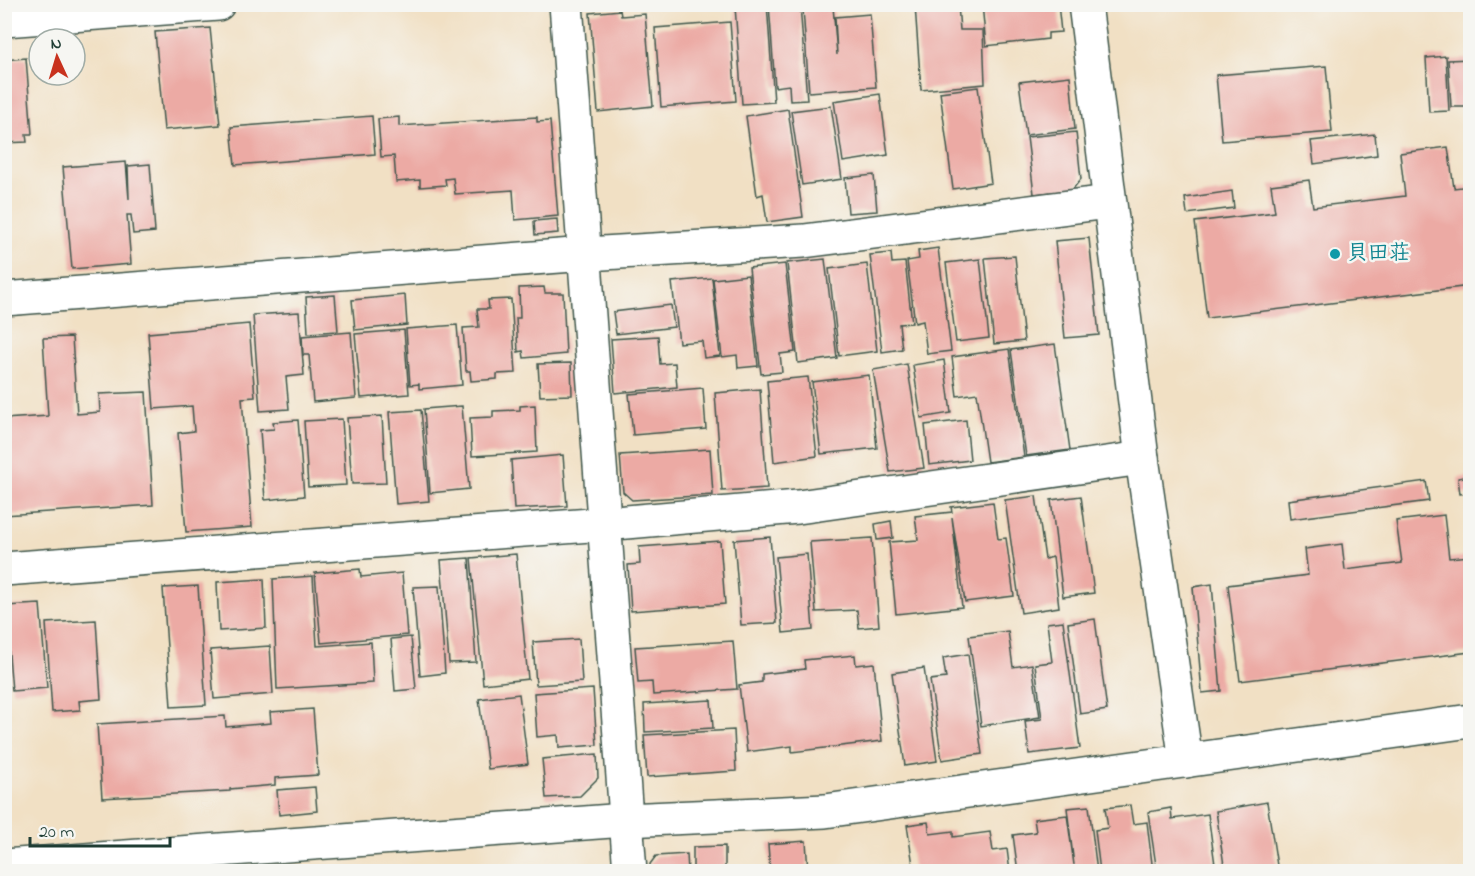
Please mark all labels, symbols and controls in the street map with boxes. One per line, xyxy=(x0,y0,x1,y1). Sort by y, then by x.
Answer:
north arrow xyxy=(27,27,87,87)
text: N xyxy=(50,32,63,56)
place label: 貝田荘 xyxy=(1347,239,1410,269)
marker: 貝田荘 xyxy=(1328,247,1342,261)
scale bar xyxy=(30,810,170,848)
text: 20 m xyxy=(39,820,74,846)

